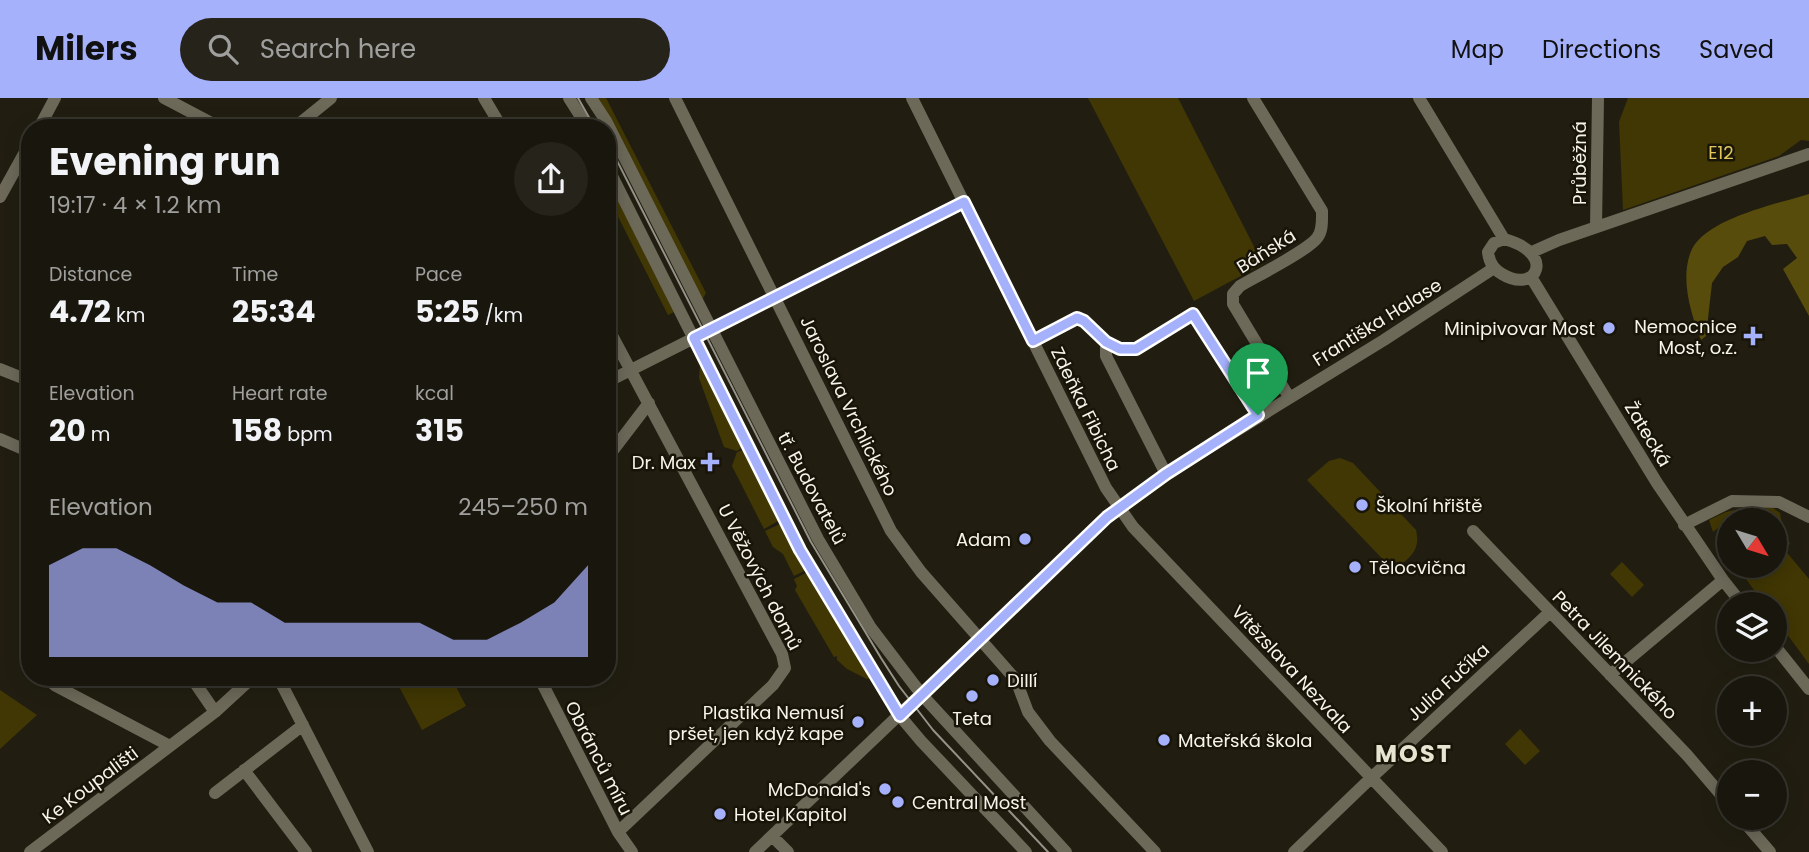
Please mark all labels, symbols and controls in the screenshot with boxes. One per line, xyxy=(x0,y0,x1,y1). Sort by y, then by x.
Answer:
search box xyxy=(180,18,670,81)
text: Milers xyxy=(35,25,138,72)
icon: search xyxy=(204,30,242,68)
text: Search here xyxy=(260,31,416,67)
text: Map xyxy=(1451,33,1504,66)
text: Directions xyxy=(1542,33,1661,66)
text: Saved xyxy=(1699,33,1774,66)
street label: Průběžná xyxy=(1567,121,1592,205)
text: Evening run xyxy=(49,135,281,188)
park label: E12 xyxy=(1708,140,1734,165)
button: share xyxy=(514,142,588,216)
text: 19:17 · 4 × 1.2 km xyxy=(49,189,221,221)
street label: Báňská xyxy=(1232,223,1300,279)
text: Distance xyxy=(49,261,132,288)
text: Time xyxy=(232,261,278,288)
text: Pace xyxy=(415,261,462,288)
street label: Františka Halase xyxy=(1308,272,1446,372)
text: 4.72 xyxy=(49,290,111,333)
text: 25:34 xyxy=(232,290,316,333)
text: 5:25 xyxy=(415,290,480,333)
text: km xyxy=(111,302,145,329)
text: /km xyxy=(480,302,523,329)
street label: Jaroslava Vrchlického xyxy=(794,312,904,500)
place label: Nemocnice Most, o.z. xyxy=(1634,314,1737,360)
place label: Minipivovar Most xyxy=(1444,316,1595,341)
marker: Minipivovar Most xyxy=(1601,320,1617,336)
marker: Nemocnice Most, o.z. xyxy=(1743,326,1763,346)
street label: Zdeňka Fibicha xyxy=(1045,343,1127,475)
pin xyxy=(1228,343,1288,415)
icon: arrive xyxy=(1239,354,1277,392)
text: Elevation xyxy=(49,380,135,407)
text: Heart rate xyxy=(232,380,327,407)
text: kcal xyxy=(415,380,454,407)
street label: Žatecká xyxy=(1619,397,1677,471)
text: 20 xyxy=(49,409,86,452)
text: 158 xyxy=(232,409,282,452)
text: 315 xyxy=(415,409,464,452)
text: m xyxy=(86,421,110,448)
text: bpm xyxy=(282,421,333,448)
street label: tř. Budovatelů xyxy=(772,427,852,549)
place label: Dr. Max xyxy=(632,450,696,475)
marker: Dr. Max xyxy=(702,454,718,470)
text: Elevation xyxy=(49,491,153,523)
text: 245–250 m xyxy=(458,491,588,523)
place label: Školní hřiště xyxy=(1376,493,1482,518)
marker: Školní hřiště xyxy=(1354,497,1370,513)
street label: U Věžových domů xyxy=(712,499,808,655)
north arrow xyxy=(1717,508,1787,578)
map controls xyxy=(1717,508,1787,830)
place label: Adam xyxy=(956,527,1011,552)
marker: Adam xyxy=(1017,531,1033,547)
place label: Tělocvična xyxy=(1369,555,1466,580)
marker: Tělocvična xyxy=(1347,559,1363,575)
street label: Petra Jilemnického xyxy=(1547,585,1683,725)
button: layers xyxy=(1717,592,1787,662)
street label: Vítězslava Nezvala xyxy=(1226,600,1358,738)
street label: Julia Fučíka xyxy=(1401,637,1495,727)
place label: Dillí xyxy=(1007,668,1037,693)
marker: Dillí xyxy=(985,672,1001,688)
button: + xyxy=(1717,676,1787,746)
marker: Teta xyxy=(964,688,980,704)
street label: Obránců míru xyxy=(559,697,639,819)
place label: Plastika Nemusí pršet, jen když kape xyxy=(668,700,844,746)
place label: Teta xyxy=(952,706,992,731)
marker: Plastika Nemusí pršet, jen když kape xyxy=(850,714,866,730)
place label: Mateřská škola xyxy=(1178,728,1313,753)
marker: Mateřská škola xyxy=(1156,732,1172,748)
district label: MOST xyxy=(1375,737,1453,770)
street label: Ke Koupališti xyxy=(37,741,143,829)
button: − xyxy=(1717,760,1787,830)
place label: McDonald's xyxy=(768,777,871,802)
marker: McDonald's xyxy=(877,781,893,797)
place label: Central Most xyxy=(912,790,1026,815)
marker: Central Most xyxy=(890,794,906,810)
place label: Hotel Kapitol xyxy=(734,802,847,827)
marker: Hotel Kapitol xyxy=(712,806,728,822)

